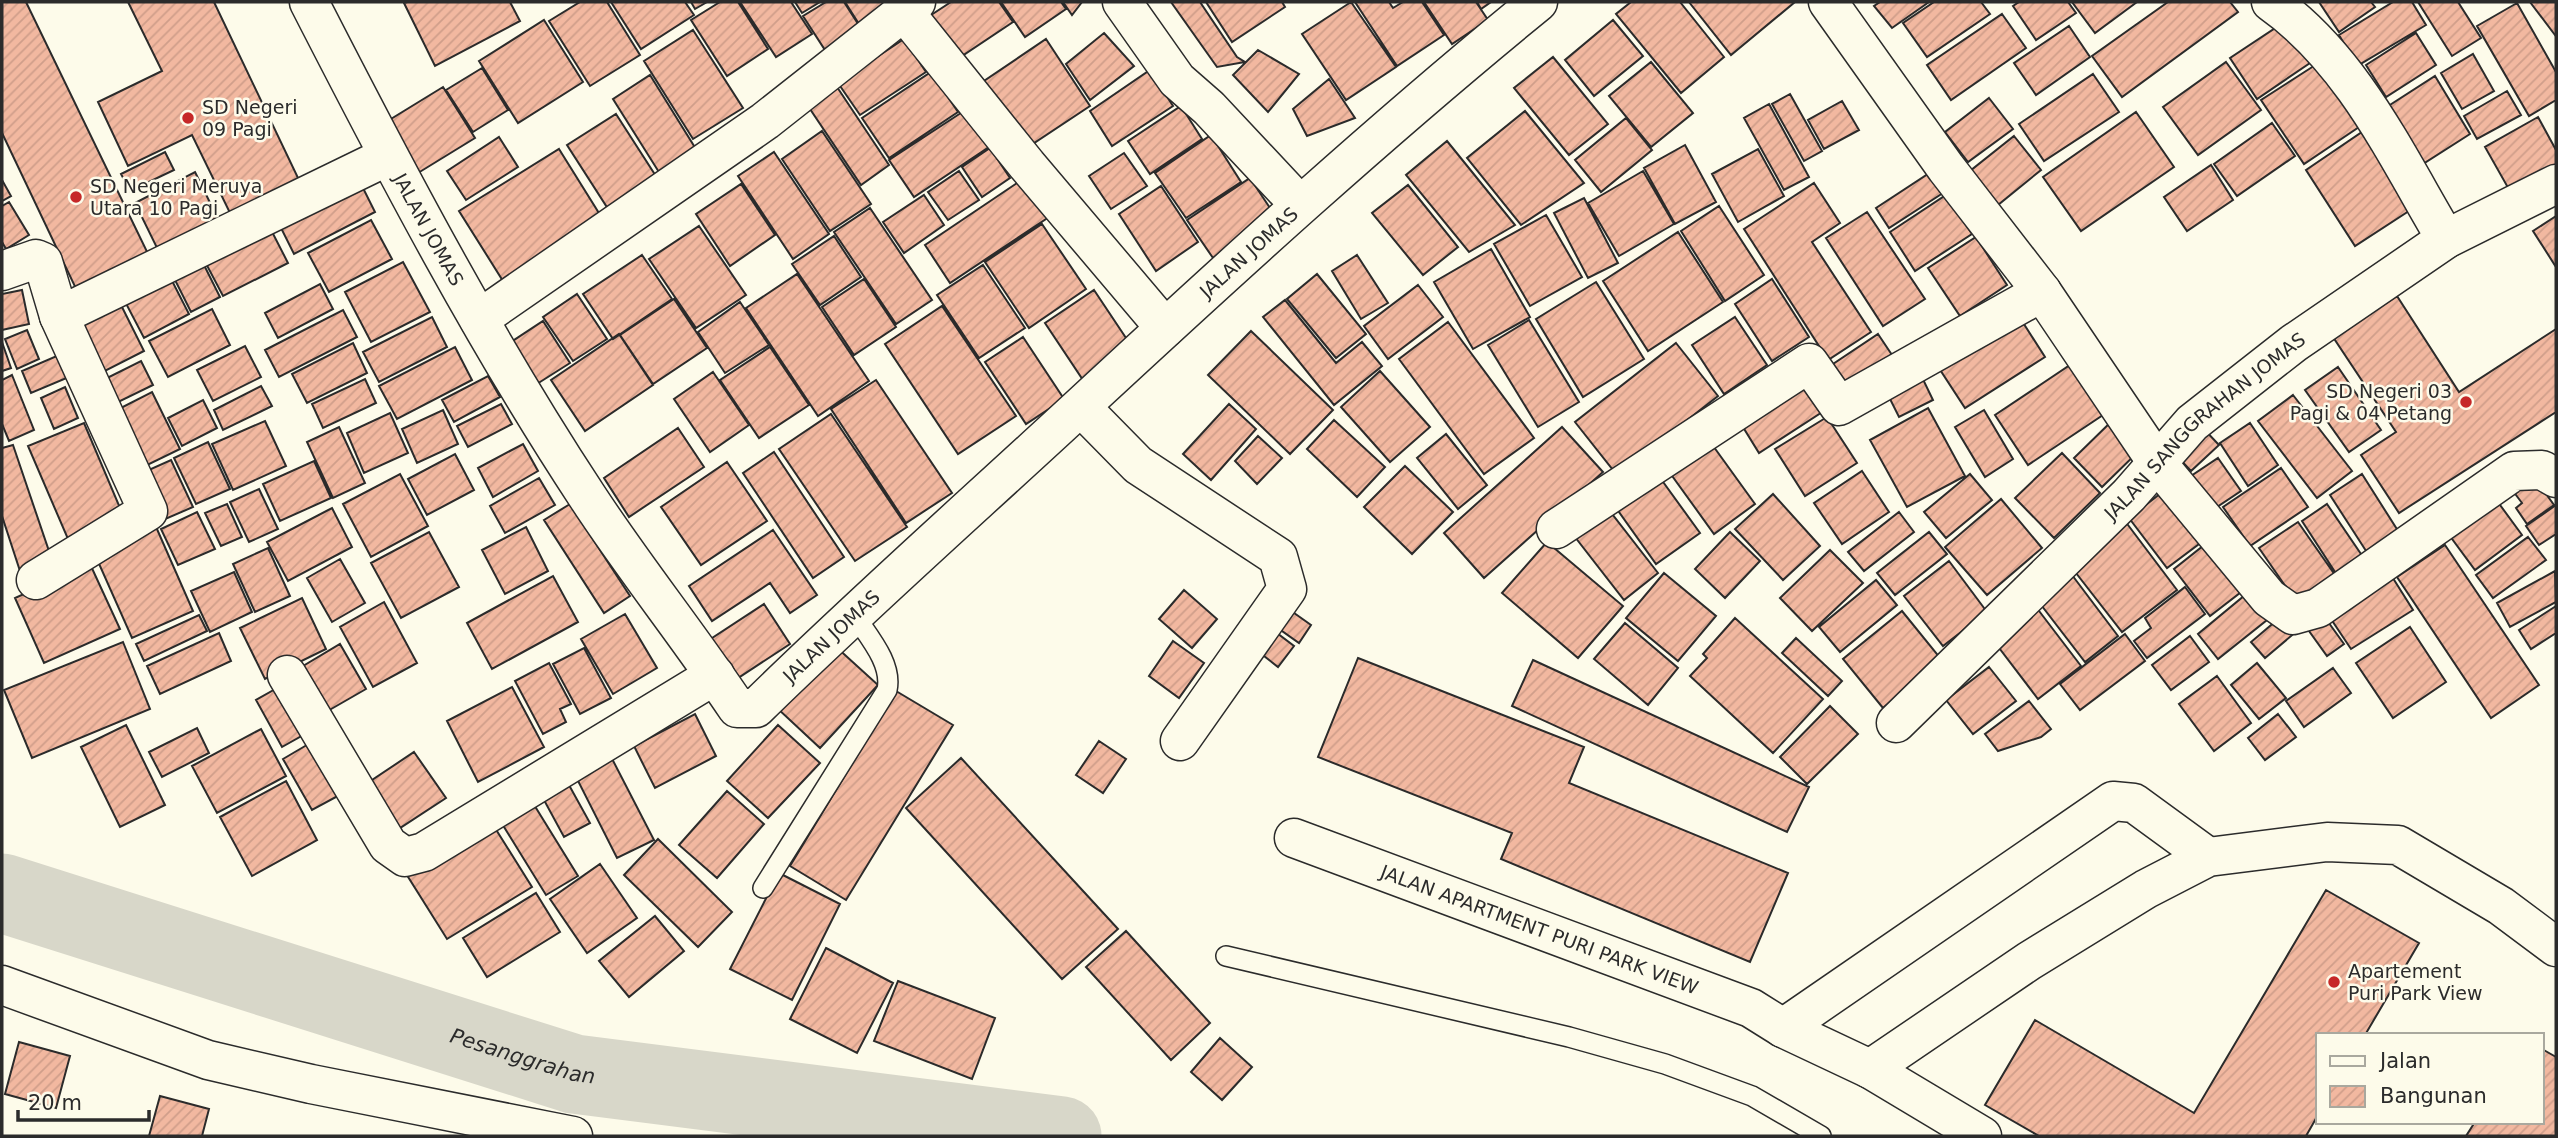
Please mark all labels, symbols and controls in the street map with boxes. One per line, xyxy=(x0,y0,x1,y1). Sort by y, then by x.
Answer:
place label: SD Negeri 09 Pagi xyxy=(202,96,297,140)
marker: SD Negeri 09 Pagi xyxy=(180,110,196,126)
street label: JALAN JOMAS xyxy=(389,169,468,289)
place label: SD Negeri Meruya Utara 10 Pagi xyxy=(90,175,262,219)
marker: SD Negeri Meruya Utara 10 Pagi xyxy=(68,189,84,205)
street label: JALAN JOMAS xyxy=(1194,202,1302,303)
street label: JALAN SANGGRAHAN JOMAS xyxy=(2099,328,2309,525)
place label: SD Negeri 03 Pagi & 04 Petang xyxy=(2290,380,2452,424)
marker: SD Negeri 03 Pagi & 04 Petang xyxy=(2458,394,2474,410)
street label: JALAN JOMAS xyxy=(778,585,884,687)
street label: JALAN APARTMENT PURI PARK VIEW xyxy=(1377,860,1702,999)
place label: Apartement Puri Park View xyxy=(2348,960,2482,1004)
marker: Apartement Puri Park View xyxy=(2326,974,2342,990)
water label: Pesanggrahan xyxy=(447,1024,597,1089)
legend xyxy=(2316,1033,2544,1124)
text: Jalan xyxy=(2378,1049,2431,1073)
scale bar xyxy=(18,1078,149,1122)
text: Bangunan xyxy=(2380,1084,2487,1108)
text: 20 m xyxy=(28,1091,82,1115)

